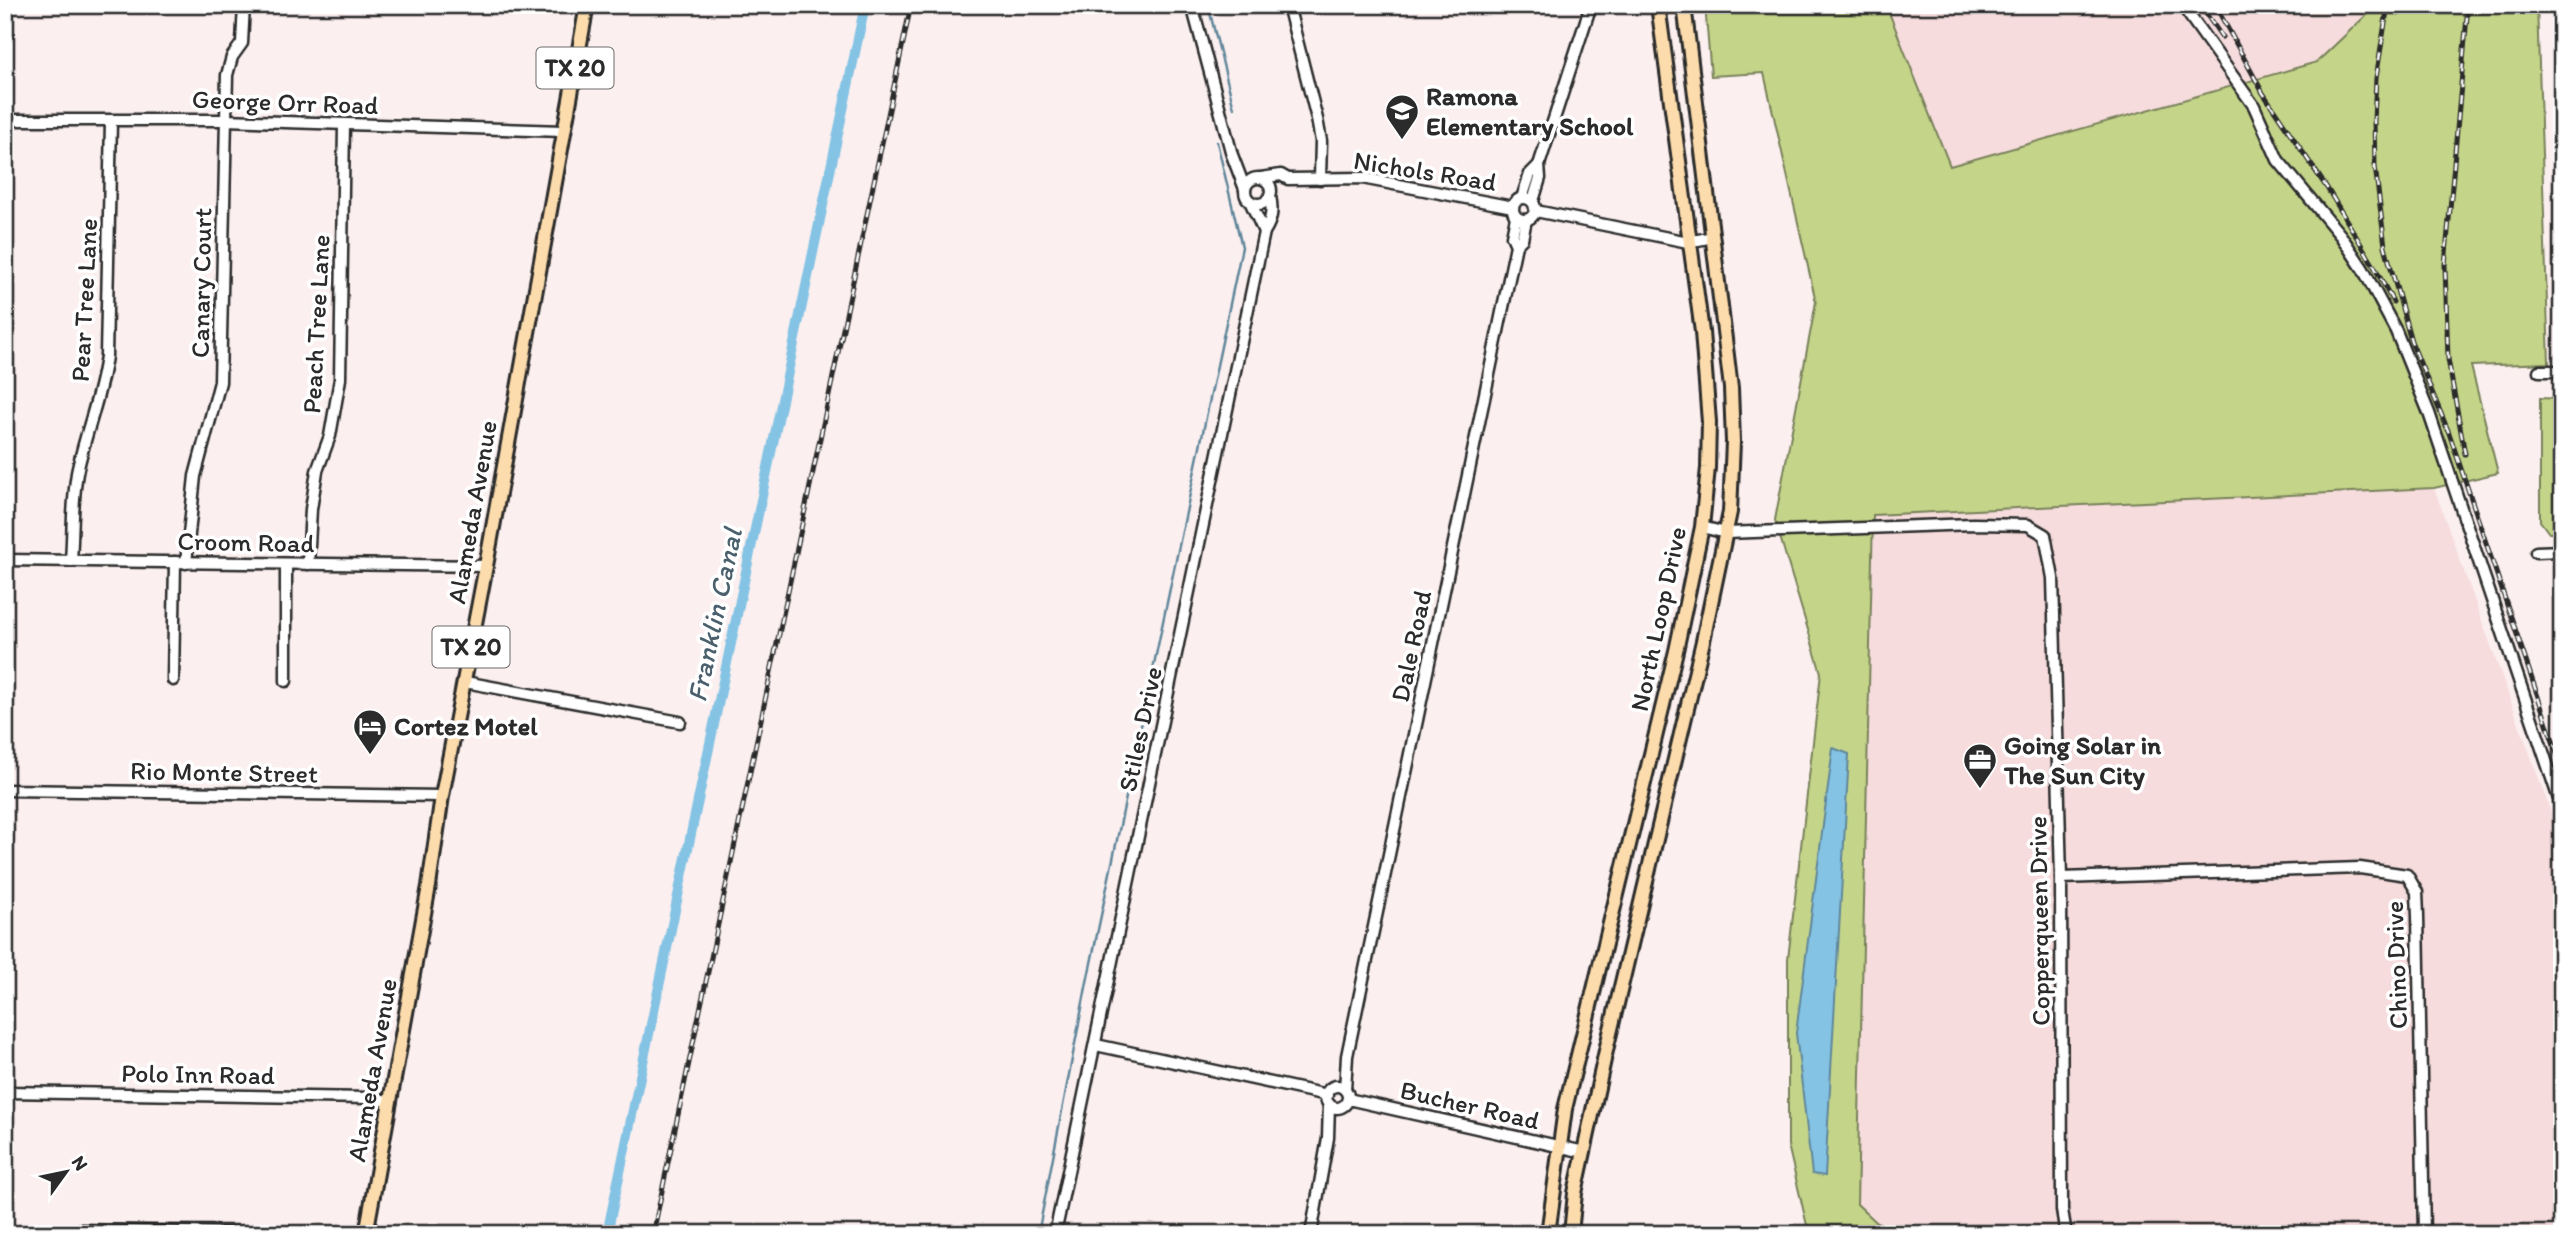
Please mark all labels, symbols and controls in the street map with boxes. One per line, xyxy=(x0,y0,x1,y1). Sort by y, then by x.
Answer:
road number: TX 20 xyxy=(536,47,614,88)
place label: Ramona Elementary School xyxy=(1426,80,1634,142)
street label: George Orr Road xyxy=(191,83,379,121)
school or university icon: Ramona Elementary School xyxy=(1383,92,1421,141)
street label: Nichols Road xyxy=(1351,144,1499,198)
street label: Canary Court xyxy=(184,207,218,358)
street label: Pear Tree Lane xyxy=(64,217,104,383)
street label: Peach Tree Lane xyxy=(295,234,337,414)
street label: Alameda Avenue xyxy=(440,418,504,606)
water label: Franklin Canal xyxy=(679,523,749,705)
street label: North Loop Drive xyxy=(1623,524,1693,714)
street label: Croom Road xyxy=(177,525,315,559)
street label: Dale Road xyxy=(1384,587,1438,705)
road number: TX 20 xyxy=(433,626,510,668)
street label: Stiles Drive xyxy=(1111,664,1169,794)
hotel icon: Cortez Motel xyxy=(351,707,389,756)
place label: Cortez Motel xyxy=(394,710,538,742)
place label: Going Solar in The Sun City xyxy=(2003,729,2161,791)
office icon: Going Solar in The Sun City xyxy=(1961,741,1999,790)
street label: Rio Monte Street xyxy=(130,754,318,790)
street label: Copperqueen Drive xyxy=(2021,816,2057,1026)
street label: Chino Drive xyxy=(2378,900,2414,1030)
street label: Alameda Avenue xyxy=(340,976,404,1164)
street label: Polo Inn Road xyxy=(121,1057,276,1091)
street label: Bucher Road xyxy=(1397,1073,1543,1137)
north arrow xyxy=(32,1138,102,1208)
text: N xyxy=(67,1151,93,1175)

